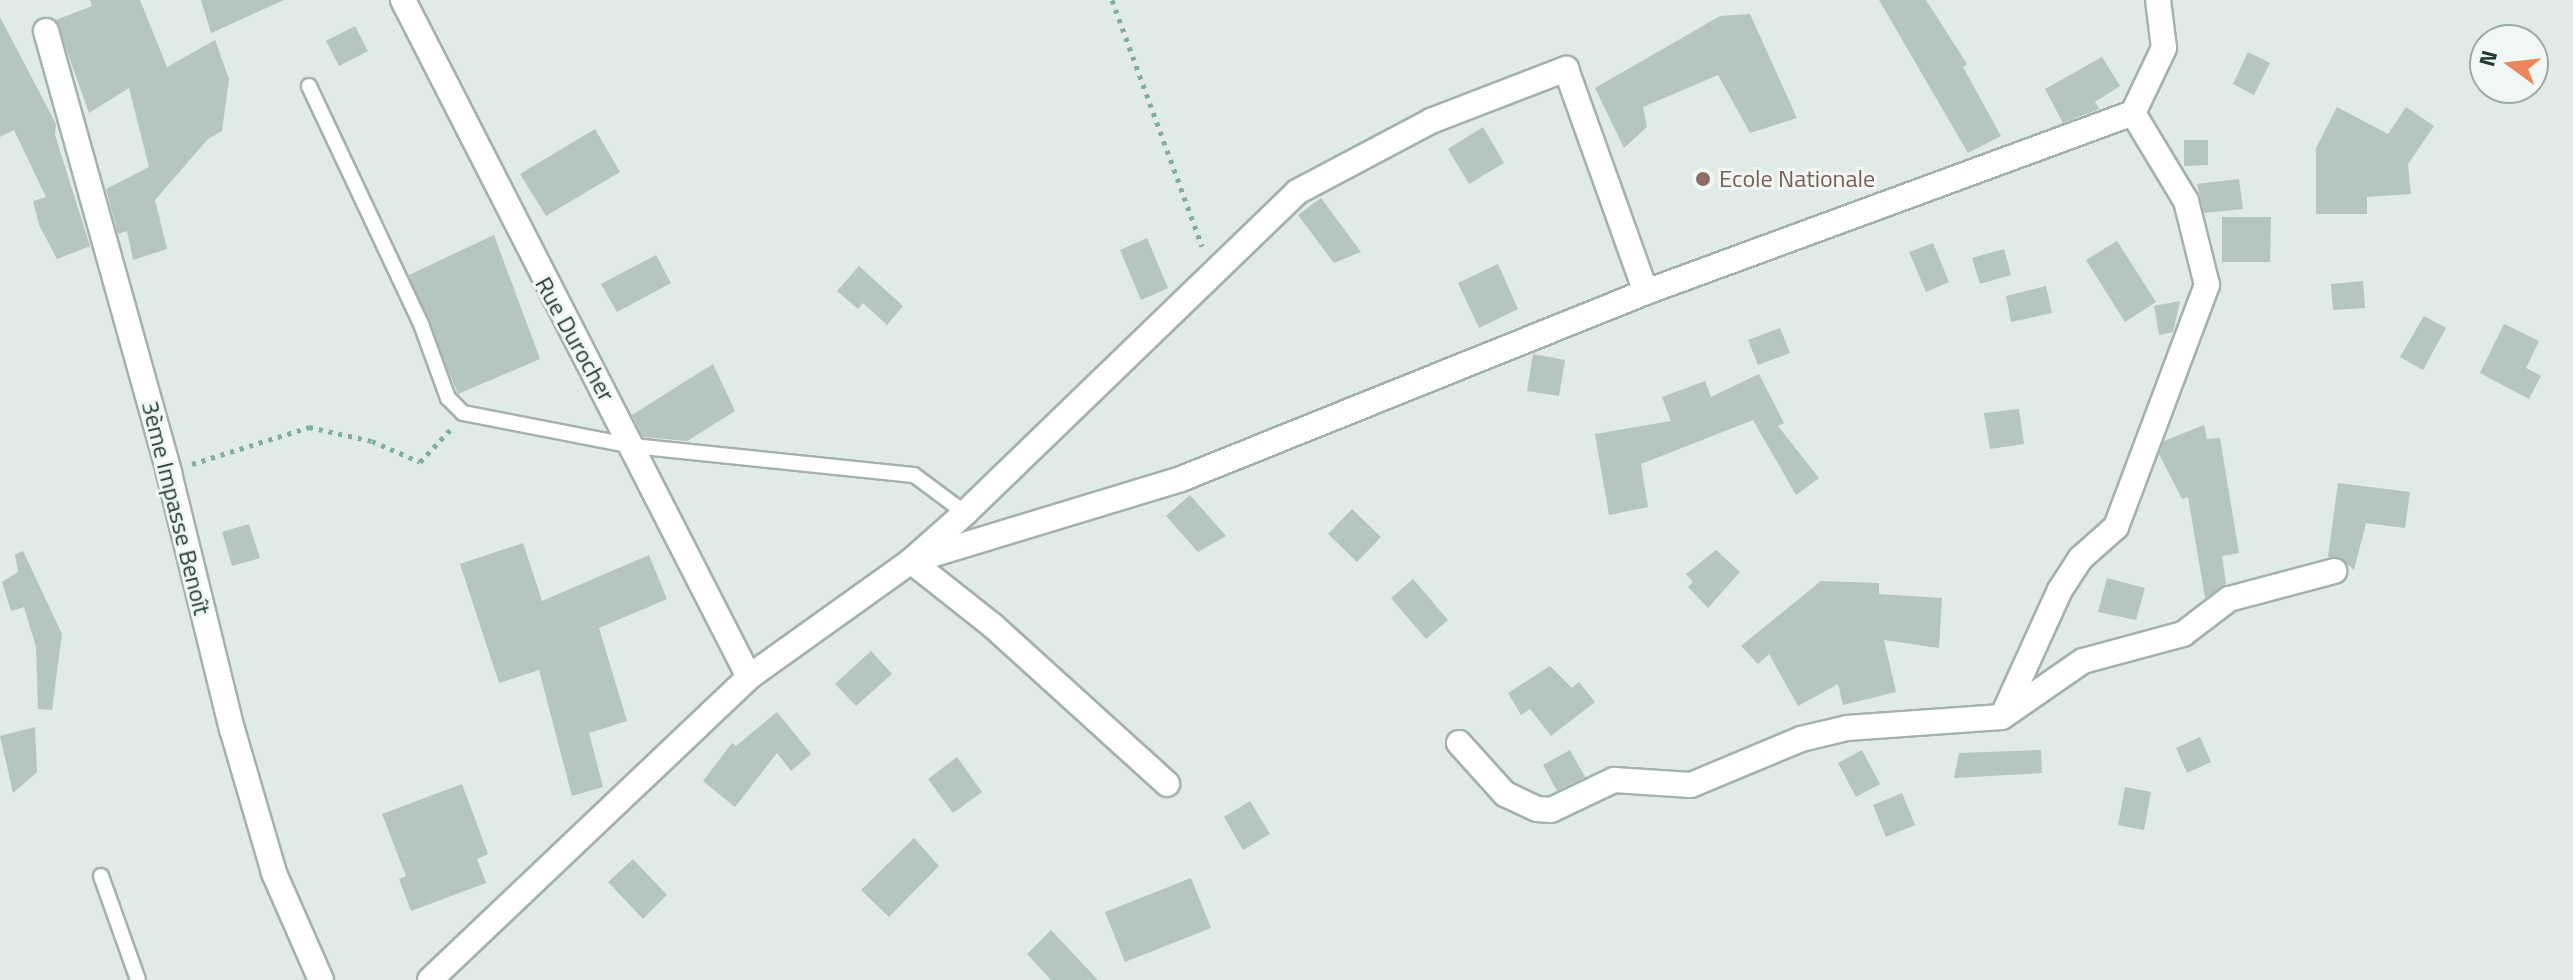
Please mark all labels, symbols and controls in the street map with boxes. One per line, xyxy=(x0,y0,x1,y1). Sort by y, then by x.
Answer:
north arrow xyxy=(2469,24,2549,104)
text: N xyxy=(2469,47,2506,70)
place label: Ecole Nationale xyxy=(1719,165,1875,193)
marker: Ecole Nationale xyxy=(1694,170,1712,188)
street label: Rue Durocher xyxy=(529,272,621,406)
street label: 3ème Impasse Benoît xyxy=(135,398,217,618)

